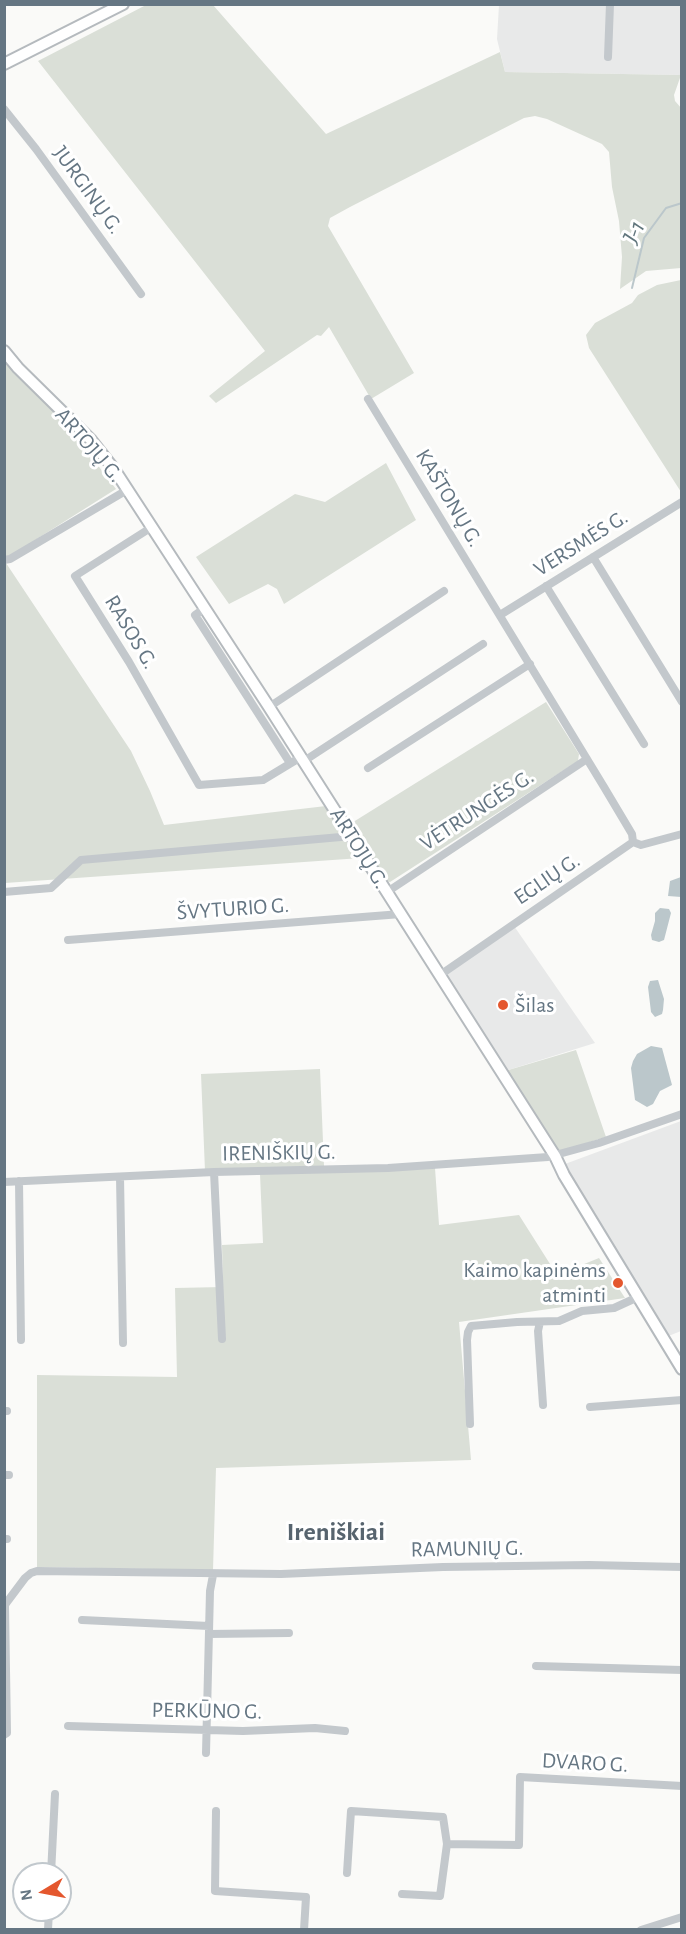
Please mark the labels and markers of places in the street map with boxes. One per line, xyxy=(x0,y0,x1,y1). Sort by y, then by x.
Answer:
place label: Šilas xyxy=(515,992,554,1018)
marker: Šilas xyxy=(496,998,510,1012)
place label: Kaimo kapinėms atminti xyxy=(463,1257,606,1308)
marker: Kaimo kapinėms atminti xyxy=(611,1276,625,1290)

